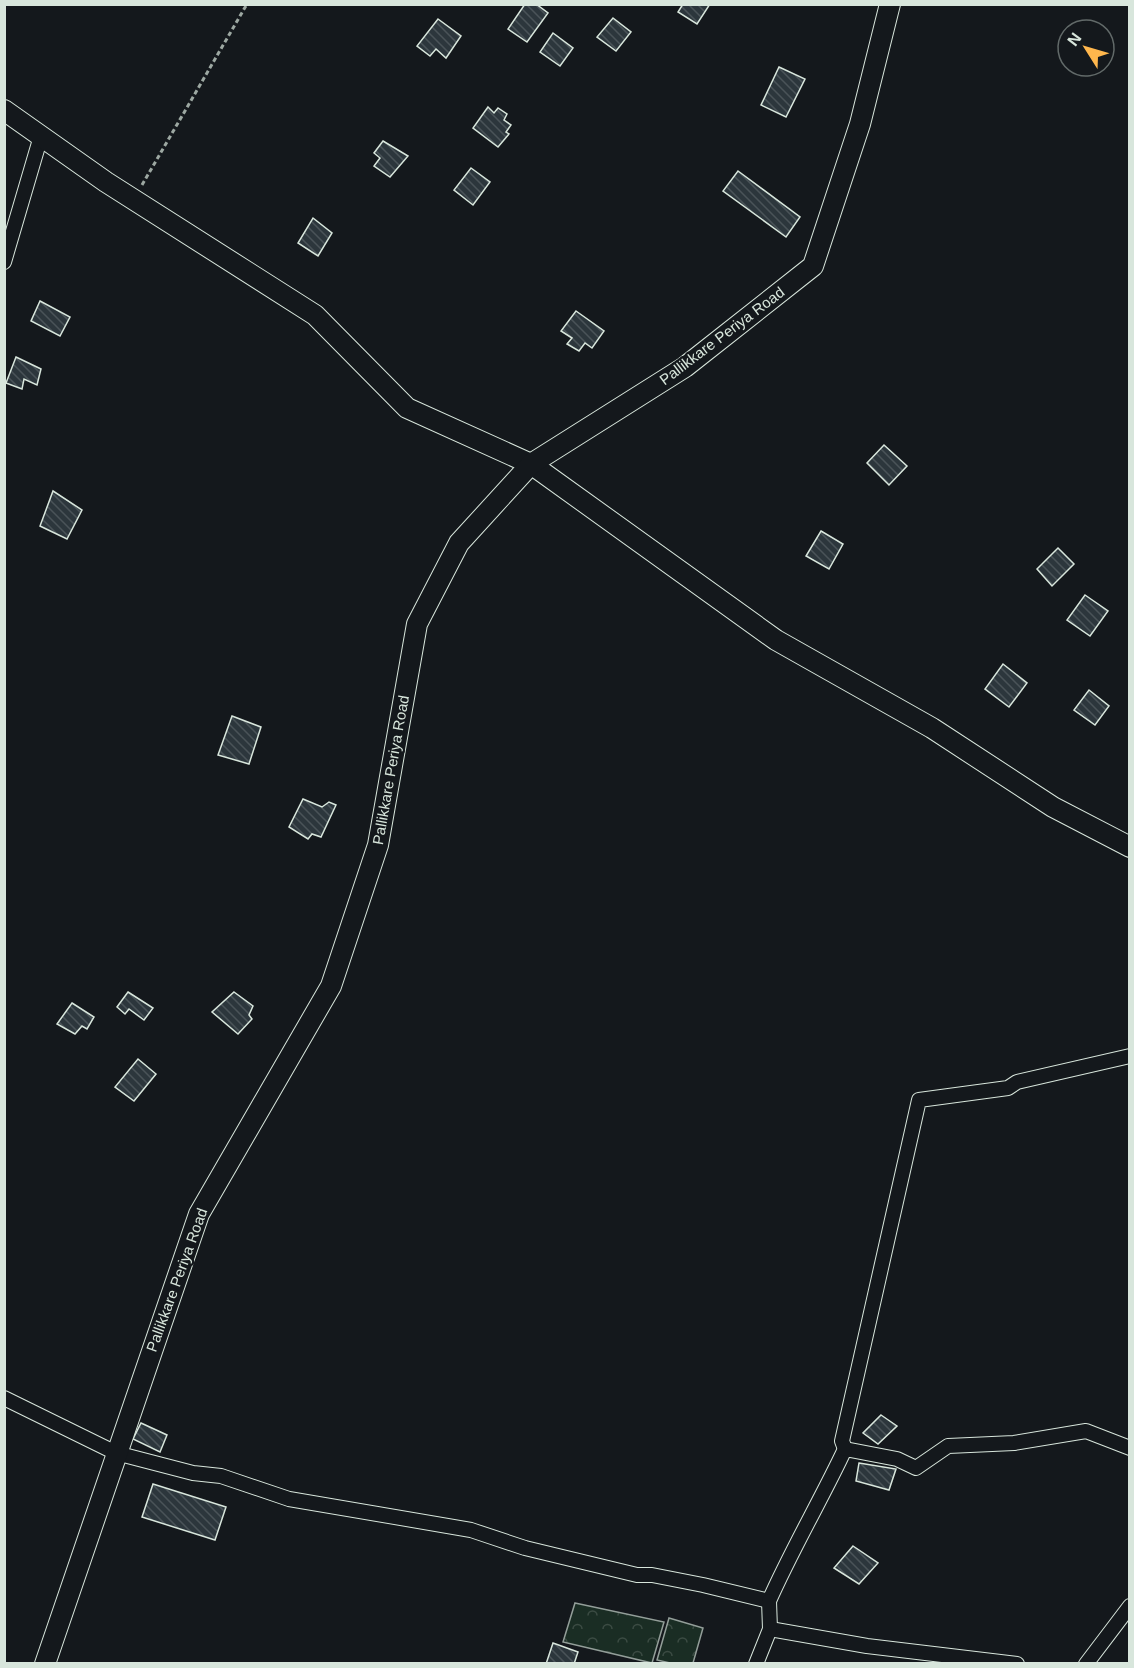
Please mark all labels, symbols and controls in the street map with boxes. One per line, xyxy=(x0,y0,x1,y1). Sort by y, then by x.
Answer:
north arrow xyxy=(1056,18,1116,78)
text: N xyxy=(1064,30,1085,49)
street label: Pallikkare Periya Road xyxy=(656,283,787,388)
street label: Pallikkare Periya Road xyxy=(369,694,412,846)
street label: Pallikkare Periya Road xyxy=(143,1206,210,1354)

